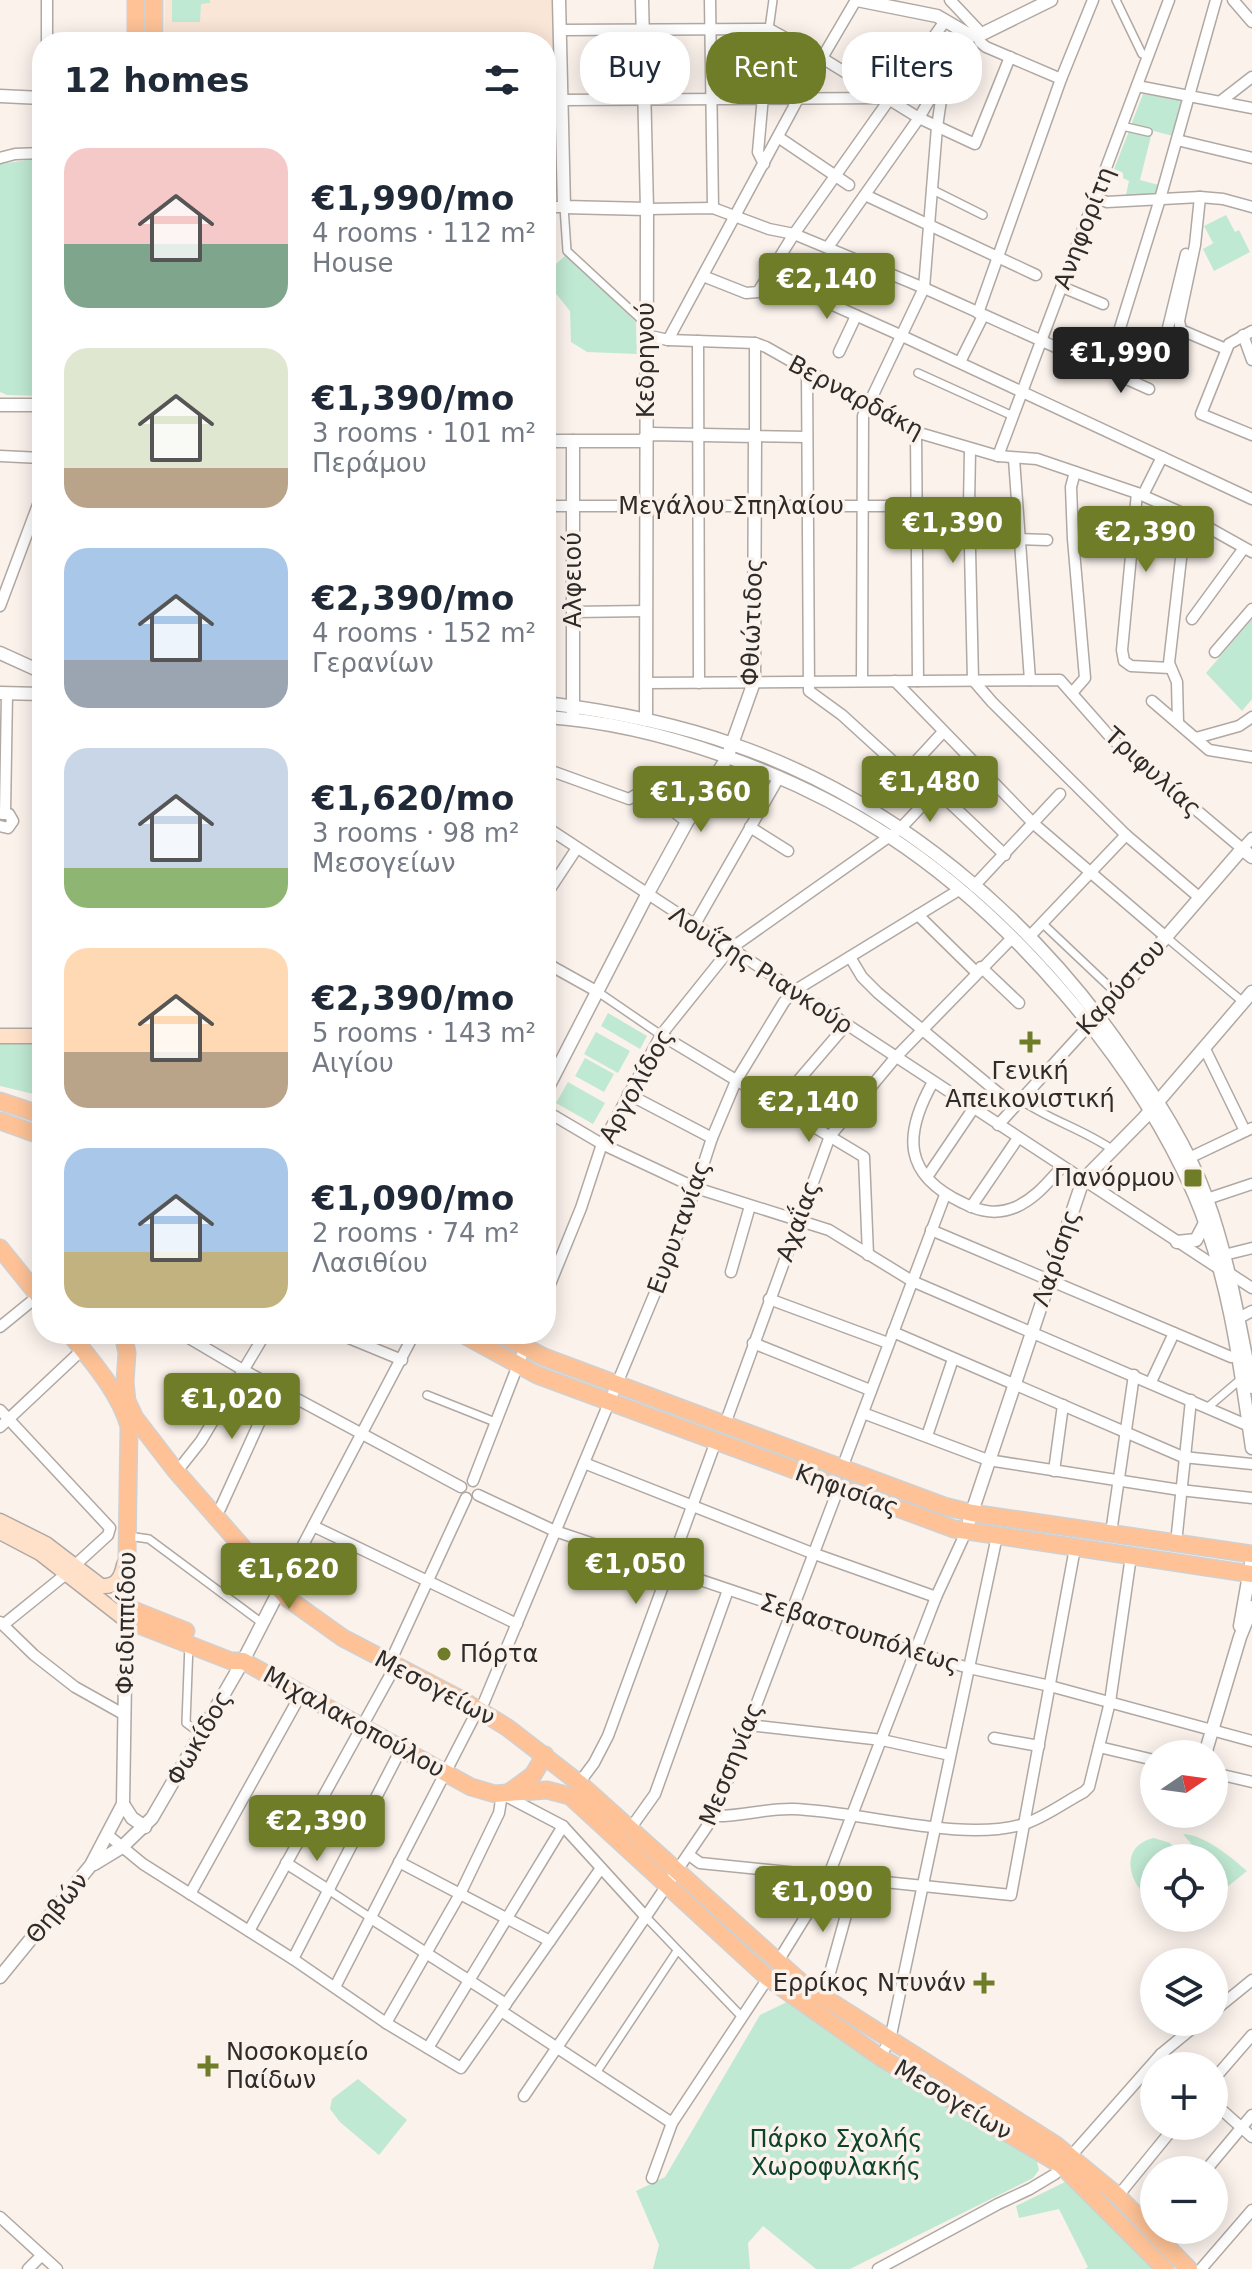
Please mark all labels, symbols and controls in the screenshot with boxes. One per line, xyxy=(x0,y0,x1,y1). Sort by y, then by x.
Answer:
chip: Buy xyxy=(580,32,690,104)
chip: Rent xyxy=(706,32,826,104)
chip: Filters xyxy=(842,32,982,104)
icon: filters xyxy=(480,58,524,102)
text: 12 homes xyxy=(64,60,249,100)
street label: Ανηφορίτη xyxy=(1048,163,1120,293)
text: €1,990/mo xyxy=(312,178,514,218)
icon: home xyxy=(128,180,224,276)
text: 4 rooms · 112 m² xyxy=(312,218,536,248)
text: House xyxy=(312,248,393,278)
pin: €2,140 xyxy=(762,253,892,321)
text: €2,140 xyxy=(777,264,877,294)
street label: Κεδρηνού xyxy=(632,302,660,418)
pin: €1,990 xyxy=(1056,327,1186,395)
text: €1,990 xyxy=(1071,338,1171,368)
street label: Βερναρδάκη xyxy=(784,350,928,444)
text: €1,390/mo xyxy=(312,378,514,418)
icon: home xyxy=(128,380,224,476)
text: 3 rooms · 101 m² xyxy=(312,418,536,448)
text: Περάμου xyxy=(312,448,427,478)
street label: Μεγάλου Σπηλαίου xyxy=(618,492,844,520)
pin: €1,390 xyxy=(888,497,1018,565)
pin: €2,390 xyxy=(1081,506,1211,574)
text: €1,390 xyxy=(903,508,1003,538)
text: €2,390 xyxy=(1096,517,1196,547)
street label: Αλφειού xyxy=(559,532,587,628)
street label: Φθιώτιδος xyxy=(736,558,768,686)
text: €2,390/mo xyxy=(312,578,514,618)
icon: home xyxy=(128,580,224,676)
text: 4 rooms · 152 m² xyxy=(312,618,536,648)
text: Γερανίων xyxy=(312,648,434,678)
street label: Τριφυλίας xyxy=(1098,721,1207,823)
pin: €1,480 xyxy=(865,756,995,824)
pin: €1,360 xyxy=(636,766,766,834)
text: €1,480 xyxy=(880,767,980,797)
text: €1,360 xyxy=(651,777,751,807)
text: €1,620/mo xyxy=(312,778,514,818)
icon: home xyxy=(128,780,224,876)
text: 3 rooms · 98 m² xyxy=(312,818,520,848)
text: Μεσογείων xyxy=(312,848,455,878)
street label: Λουΐζης Ριανκούρ xyxy=(664,898,860,1040)
street label: Καρύστου xyxy=(1071,933,1171,1041)
text: €2,390/mo xyxy=(312,978,514,1018)
icon: home xyxy=(128,980,224,1076)
text: 5 rooms · 143 m² xyxy=(312,1018,536,1048)
street label: Αργολίδος xyxy=(593,1024,679,1148)
marker: Γενική Απεικονιστική xyxy=(1019,1031,1041,1053)
text: Αιγίου xyxy=(312,1048,394,1078)
place label: Γενική Απεικονιστική xyxy=(945,1057,1115,1113)
pin: €2,140 xyxy=(744,1076,874,1144)
text: €2,140 xyxy=(759,1087,859,1117)
street label: Ευρυτανίας xyxy=(642,1156,716,1298)
place label: Πανόρμου xyxy=(1054,1164,1175,1192)
marker: Πανόρμου xyxy=(1182,1167,1204,1189)
street label: Αχαΐας xyxy=(768,1176,826,1265)
text: €1,090/mo xyxy=(312,1178,514,1218)
icon: home xyxy=(128,1180,224,1276)
street label: Λαρίσης xyxy=(1026,1206,1086,1310)
text: 2 rooms · 74 m² xyxy=(312,1218,520,1248)
text: Λασιθίου xyxy=(312,1248,428,1278)
pin: €1,020 xyxy=(167,1373,297,1441)
text: €1,020 xyxy=(182,1384,282,1414)
street label: Κηφισίας xyxy=(791,1458,903,1522)
pin: €1,050 xyxy=(571,1538,701,1606)
pin: €1,620 xyxy=(224,1543,354,1611)
text: €1,050 xyxy=(586,1549,686,1579)
street label: Φειδιππίδου xyxy=(111,1551,141,1695)
text: €1,620 xyxy=(239,1554,339,1584)
street label: Σεβαστουπόλεως xyxy=(757,1588,963,1678)
place label: Πόρτα xyxy=(460,1640,538,1668)
street label: Μεσογείων xyxy=(370,1645,500,1731)
marker: Πόρτα xyxy=(435,1645,453,1663)
street label: Μιχαλακοπούλου xyxy=(258,1661,450,1783)
street label: Φωκίδος xyxy=(161,1686,237,1790)
street label: Μεσσηνίας xyxy=(694,1698,768,1830)
north arrow xyxy=(1140,1740,1228,1828)
map controls xyxy=(1140,1740,1228,2244)
pin: €2,390 xyxy=(252,1795,382,1863)
text: €2,390 xyxy=(267,1806,367,1836)
button: locate xyxy=(1140,1844,1228,1932)
pin: €1,090 xyxy=(758,1866,888,1934)
street label: Θηβών xyxy=(20,1867,94,1949)
text: €1,090 xyxy=(773,1877,873,1907)
button: layers xyxy=(1140,1948,1228,2036)
place label: Ερρίκος Ντυνάν xyxy=(773,1969,966,1997)
marker: Ερρίκος Ντυνάν xyxy=(973,1972,995,1994)
place label: Νοσοκομείο Παίδων xyxy=(226,2038,368,2094)
button: + xyxy=(1140,2052,1228,2140)
street label: Μεσογείων xyxy=(889,2054,1017,2146)
marker: Νοσοκομείο Παίδων xyxy=(197,2055,219,2077)
park label: Πάρκο Σχολής Χωροφυλακής xyxy=(750,2125,922,2181)
button: − xyxy=(1140,2156,1228,2244)

